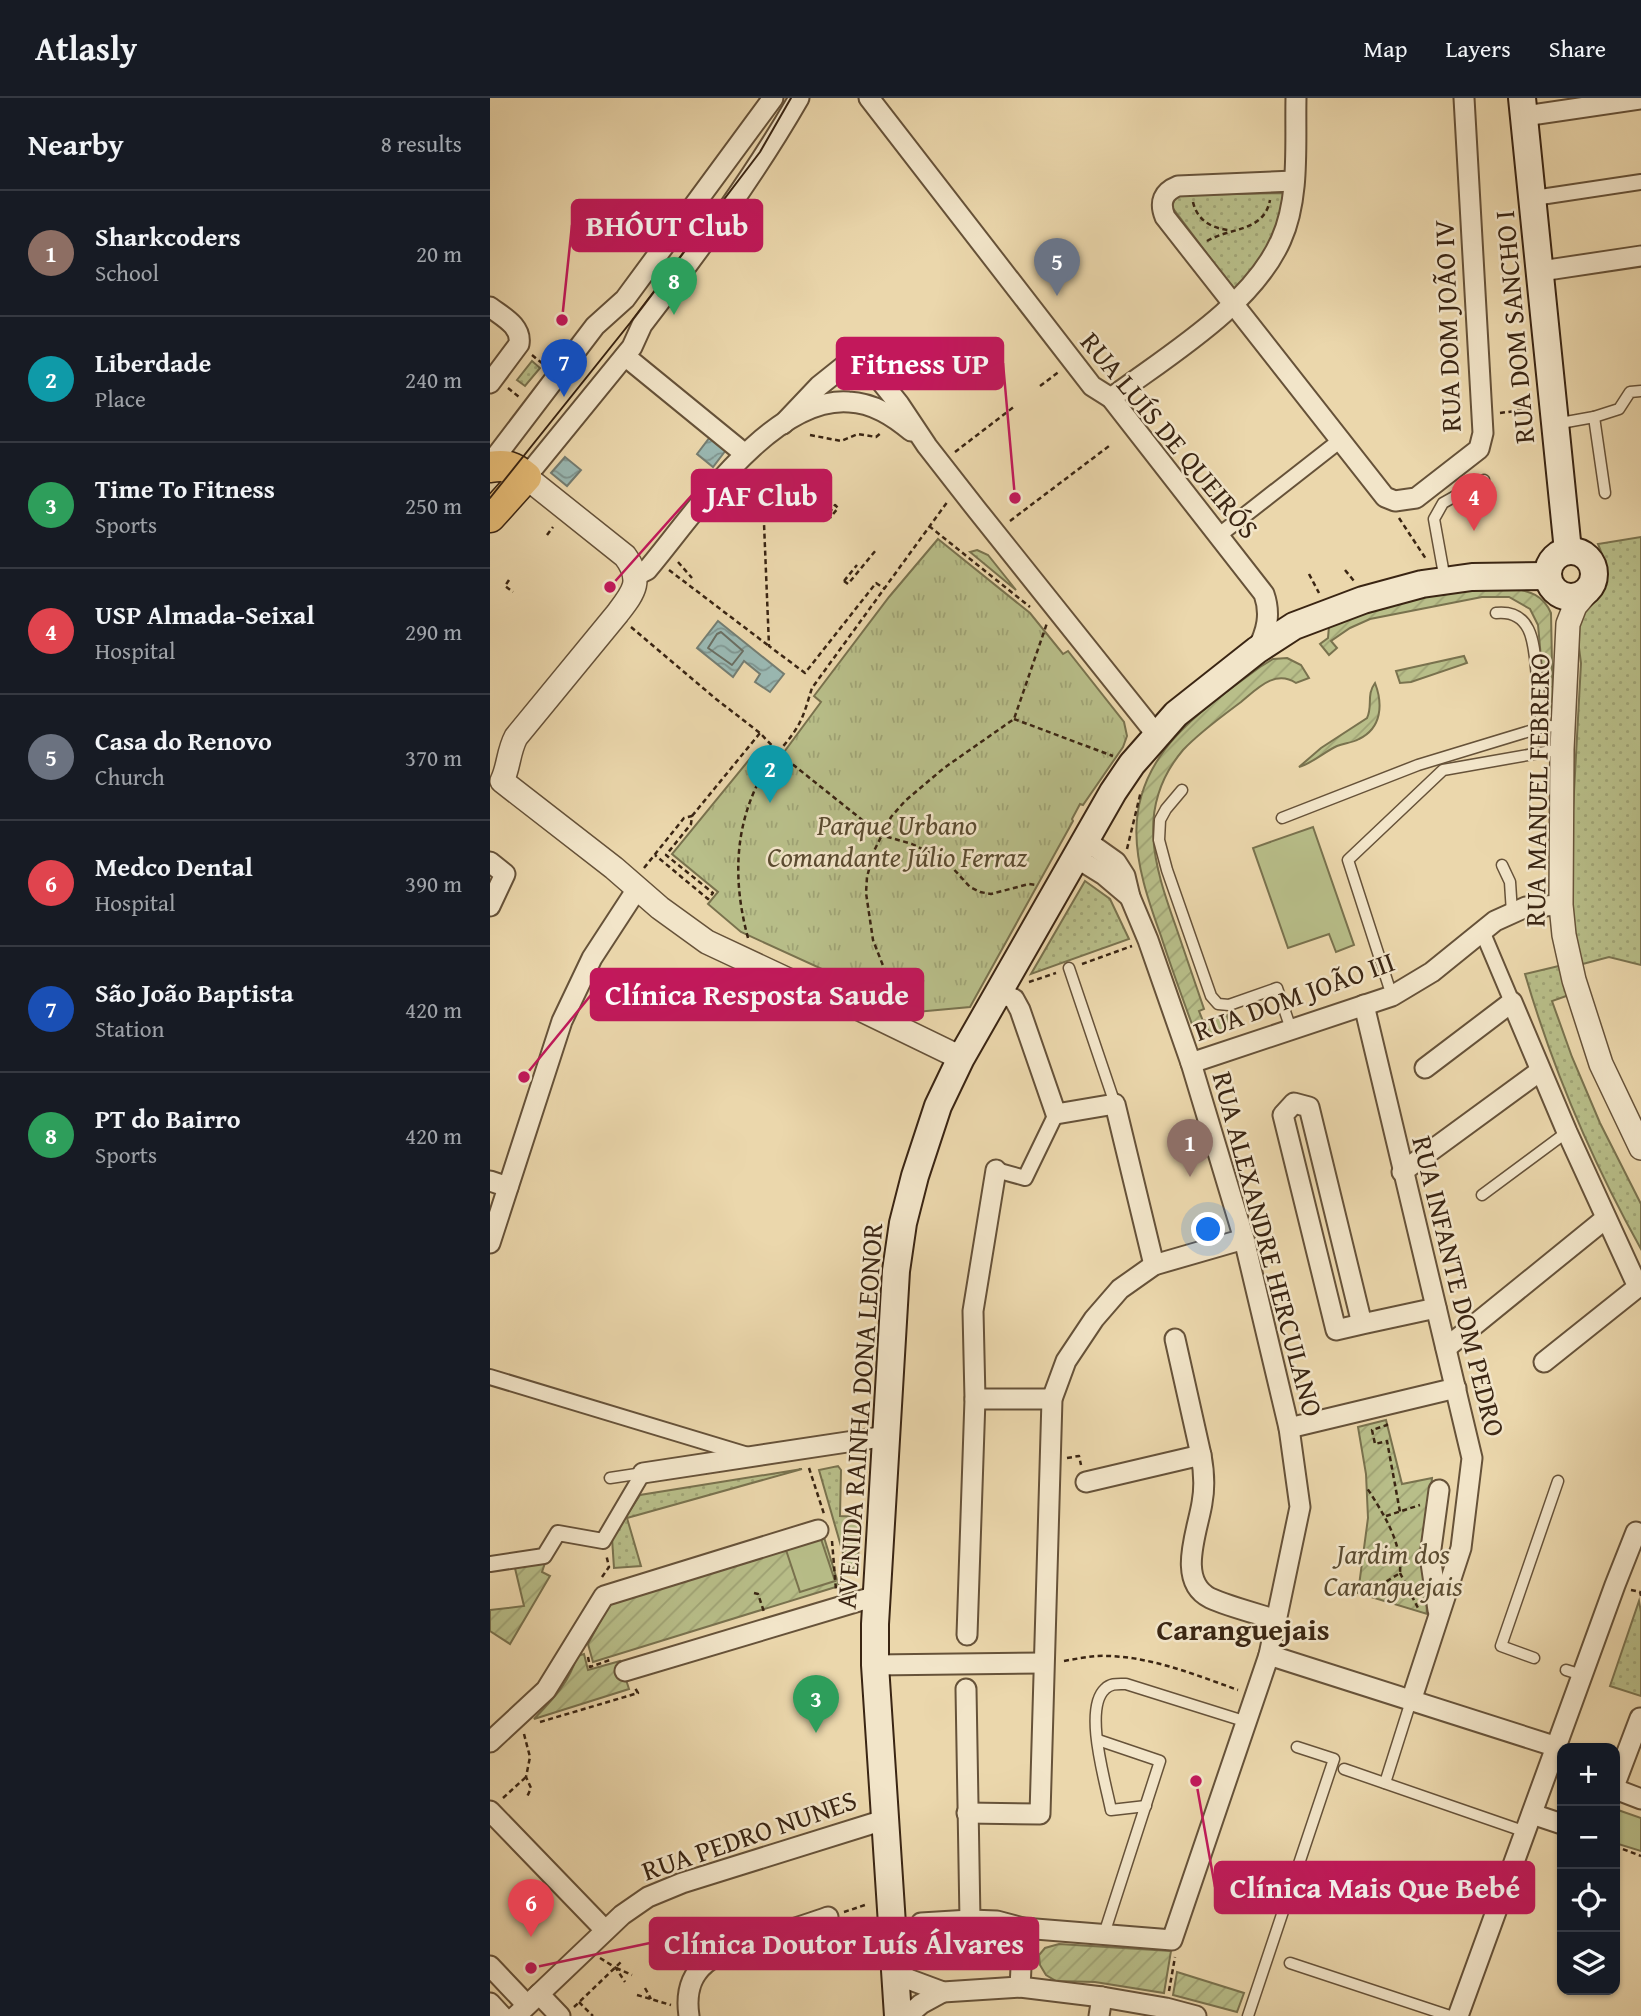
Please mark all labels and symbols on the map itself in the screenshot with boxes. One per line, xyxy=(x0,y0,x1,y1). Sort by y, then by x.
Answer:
callout: BHÓUT Club xyxy=(572,200,762,251)
text: BHÓUT Club xyxy=(586,203,748,247)
street label: RUA DOM SANCHO I xyxy=(1483,209,1544,445)
street label: RUA DOM JOÃO IV xyxy=(1422,219,1471,433)
pin: 5 xyxy=(1034,238,1080,296)
pin: 8 xyxy=(651,257,697,315)
street label: RUA LUÍS DE QUEIRÓS xyxy=(1071,322,1269,547)
callout: Fitness UP xyxy=(837,338,1003,389)
pin: 7 xyxy=(541,339,587,397)
text: Fitness UP xyxy=(851,341,989,385)
callout: JAF Club xyxy=(692,470,831,521)
text: JAF Club xyxy=(701,473,818,517)
pin: 4 xyxy=(1451,473,1497,531)
street label: RUA MANUEL FEBRERO xyxy=(1514,653,1559,927)
pin: 2 xyxy=(747,745,793,803)
park label: Parque Urbano Comandante Júlio Ferraz xyxy=(767,804,1028,877)
street label: RUA DOM JOÃO III xyxy=(1188,940,1400,1051)
callout: Clínica Resposta Saude xyxy=(591,969,923,1020)
text: Clínica Resposta Saude xyxy=(605,972,909,1016)
street label: RUA ALEXANDRE HERCULANO xyxy=(1203,1067,1334,1421)
pin: 1 xyxy=(1167,1119,1213,1177)
street label: RUA INFANTE DOM PEDRO xyxy=(1402,1131,1517,1441)
your location xyxy=(1191,1212,1225,1246)
street label: AVENIDA RAINHA DONA LEONOR xyxy=(825,1221,893,1610)
park label: Jardim dos Caranguejais xyxy=(1324,1533,1462,1606)
district label: Caranguejais xyxy=(1156,1607,1330,1651)
pin: 3 xyxy=(793,1675,839,1733)
street label: RUA PEDRO NUNES xyxy=(636,1779,862,1890)
callout: Clínica Mais Que Bebé xyxy=(1215,1862,1534,1913)
text: Clínica Mais Que Bebé xyxy=(1230,1865,1520,1909)
pin: 6 xyxy=(508,1879,554,1937)
callout: Clínica Doutor Luís Álvares xyxy=(650,1918,1038,1969)
text: Clínica Doutor Luís Álvares xyxy=(664,1921,1024,1965)

